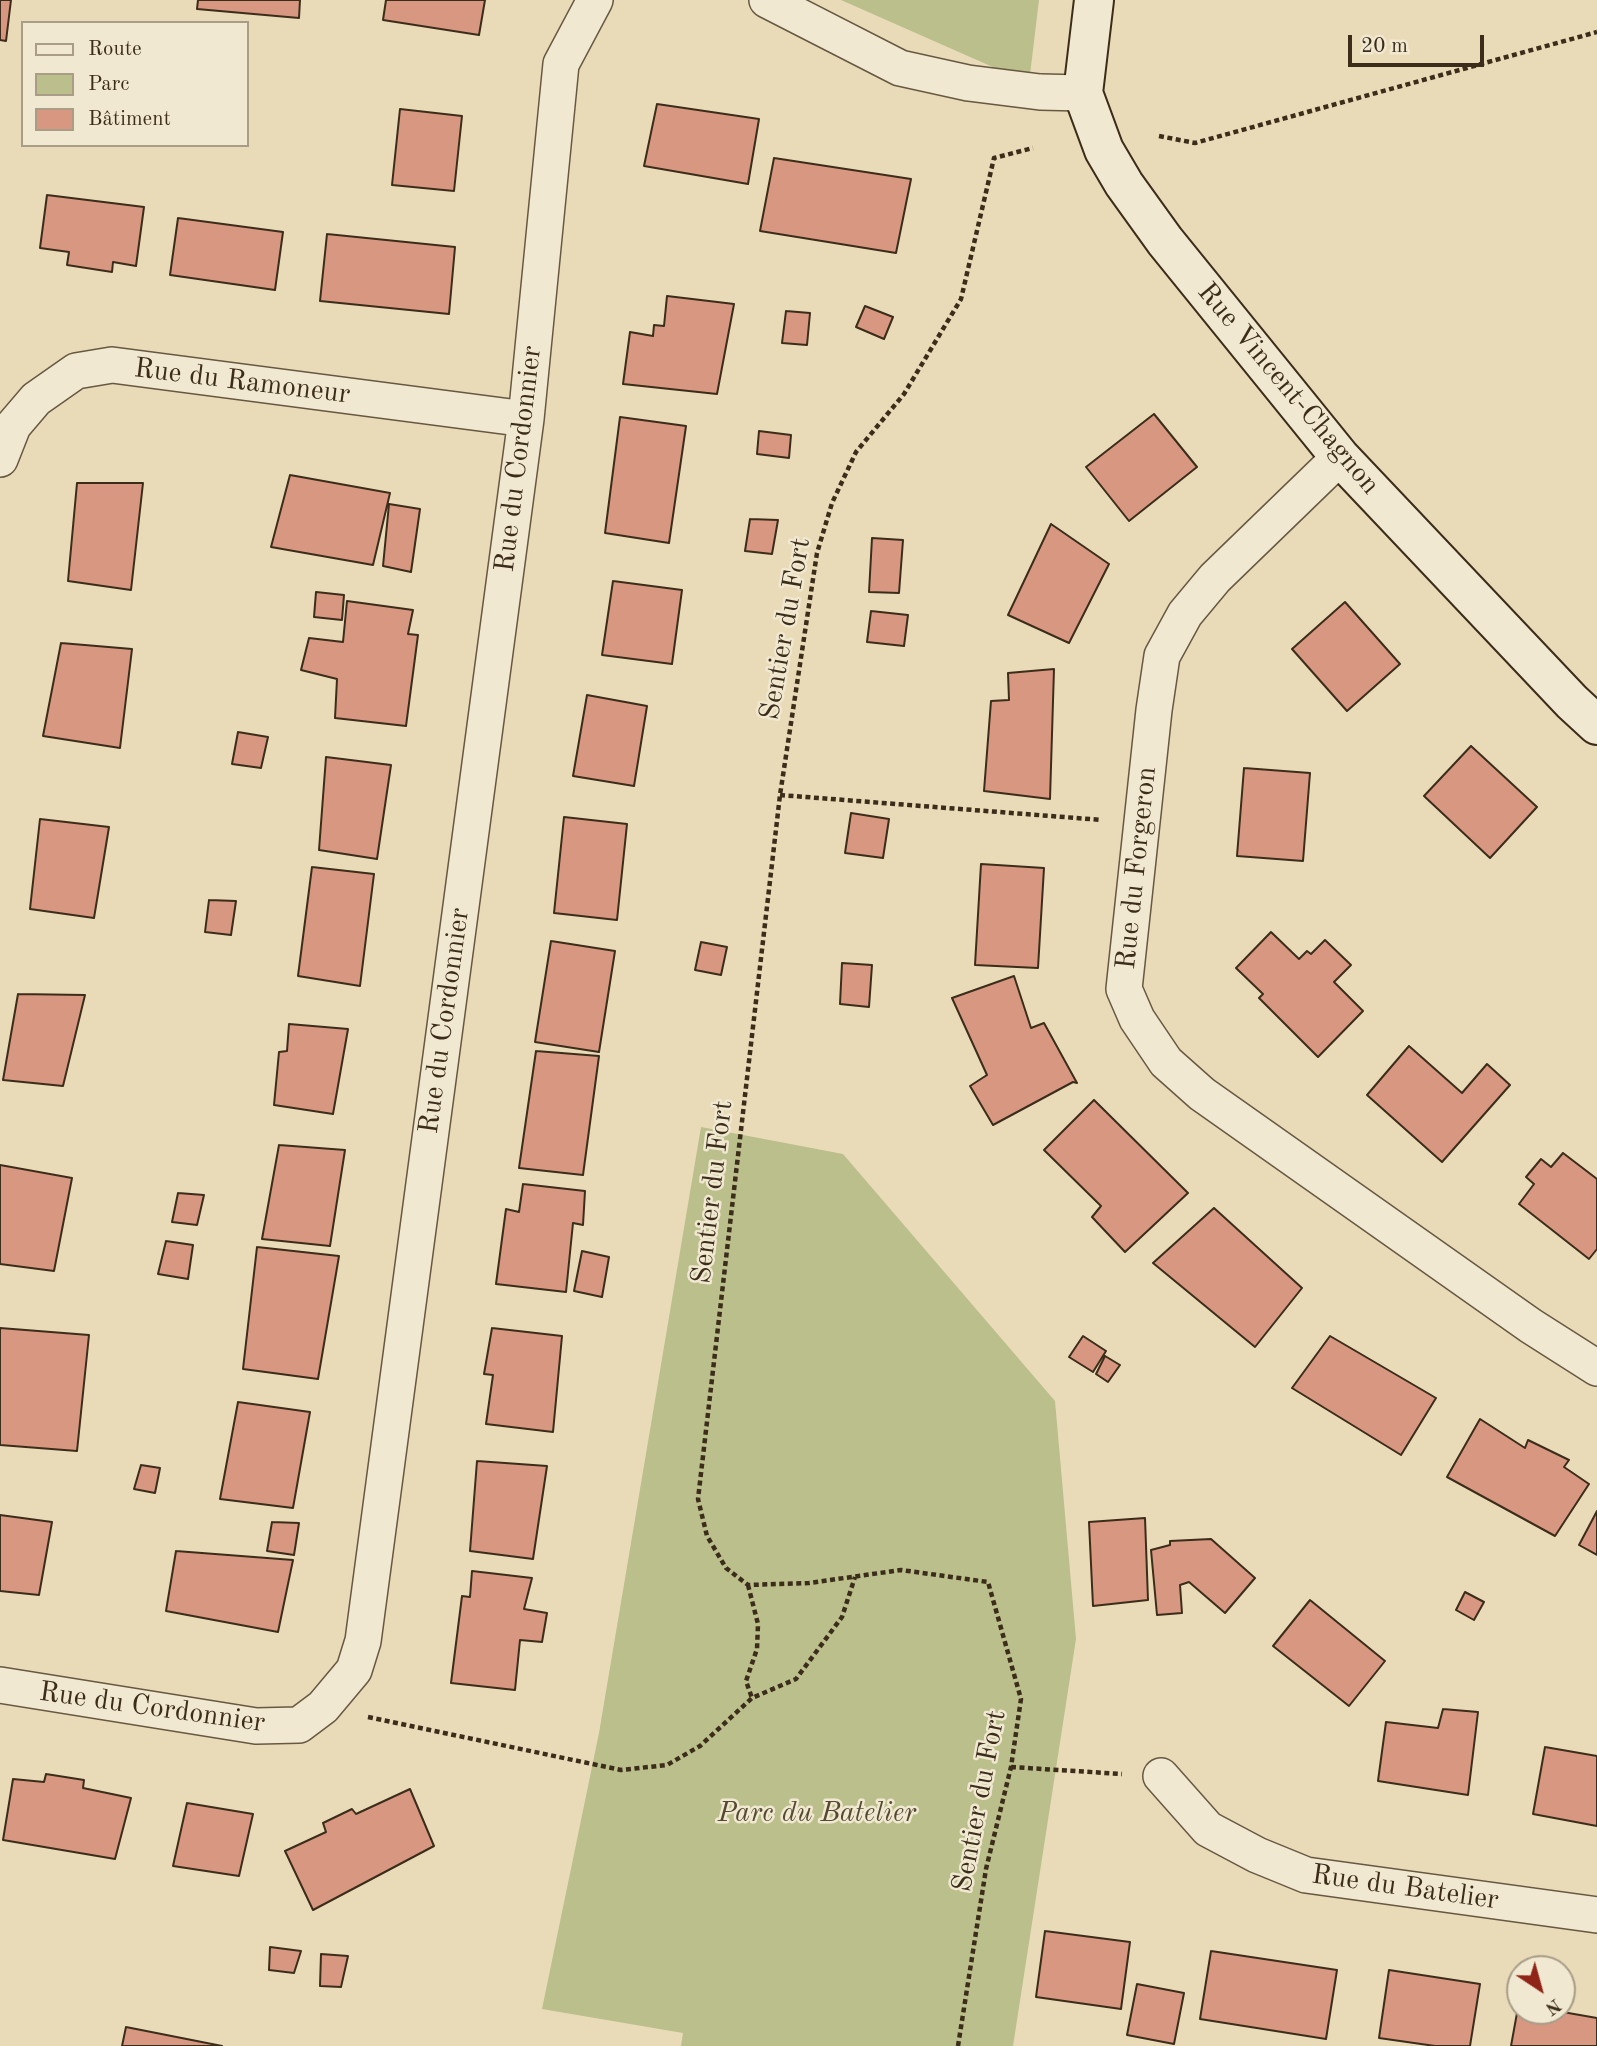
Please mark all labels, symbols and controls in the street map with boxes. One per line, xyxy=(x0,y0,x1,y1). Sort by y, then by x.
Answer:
legend xyxy=(21,21,248,147)
scale bar xyxy=(1352,21,1488,65)
text: 20 m xyxy=(1361,36,1408,57)
text: Route xyxy=(88,39,142,60)
text: Parc xyxy=(88,74,130,95)
text: Bâtiment xyxy=(88,109,171,130)
street label: Rue Vincent-Chagnon xyxy=(1190,276,1386,502)
street label: Rue du Cordonnier xyxy=(488,344,550,574)
street label: Rue du Ramoneur xyxy=(132,352,352,412)
street label: Sentier du Fort xyxy=(753,535,819,723)
street label: Rue du Forgeron xyxy=(1110,765,1164,971)
street label: Rue du Cordonnier xyxy=(413,906,477,1136)
street label: Sentier du Fort xyxy=(685,1098,741,1286)
street label: Rue du Cordonnier xyxy=(37,1676,267,1740)
street label: Sentier du Fort xyxy=(946,1707,1014,1895)
park label: Parc du Batelier xyxy=(718,1797,916,1831)
street label: Rue du Batelier xyxy=(1309,1858,1501,1918)
north arrow xyxy=(1506,1955,1576,2025)
text: N xyxy=(1541,1994,1564,2018)

